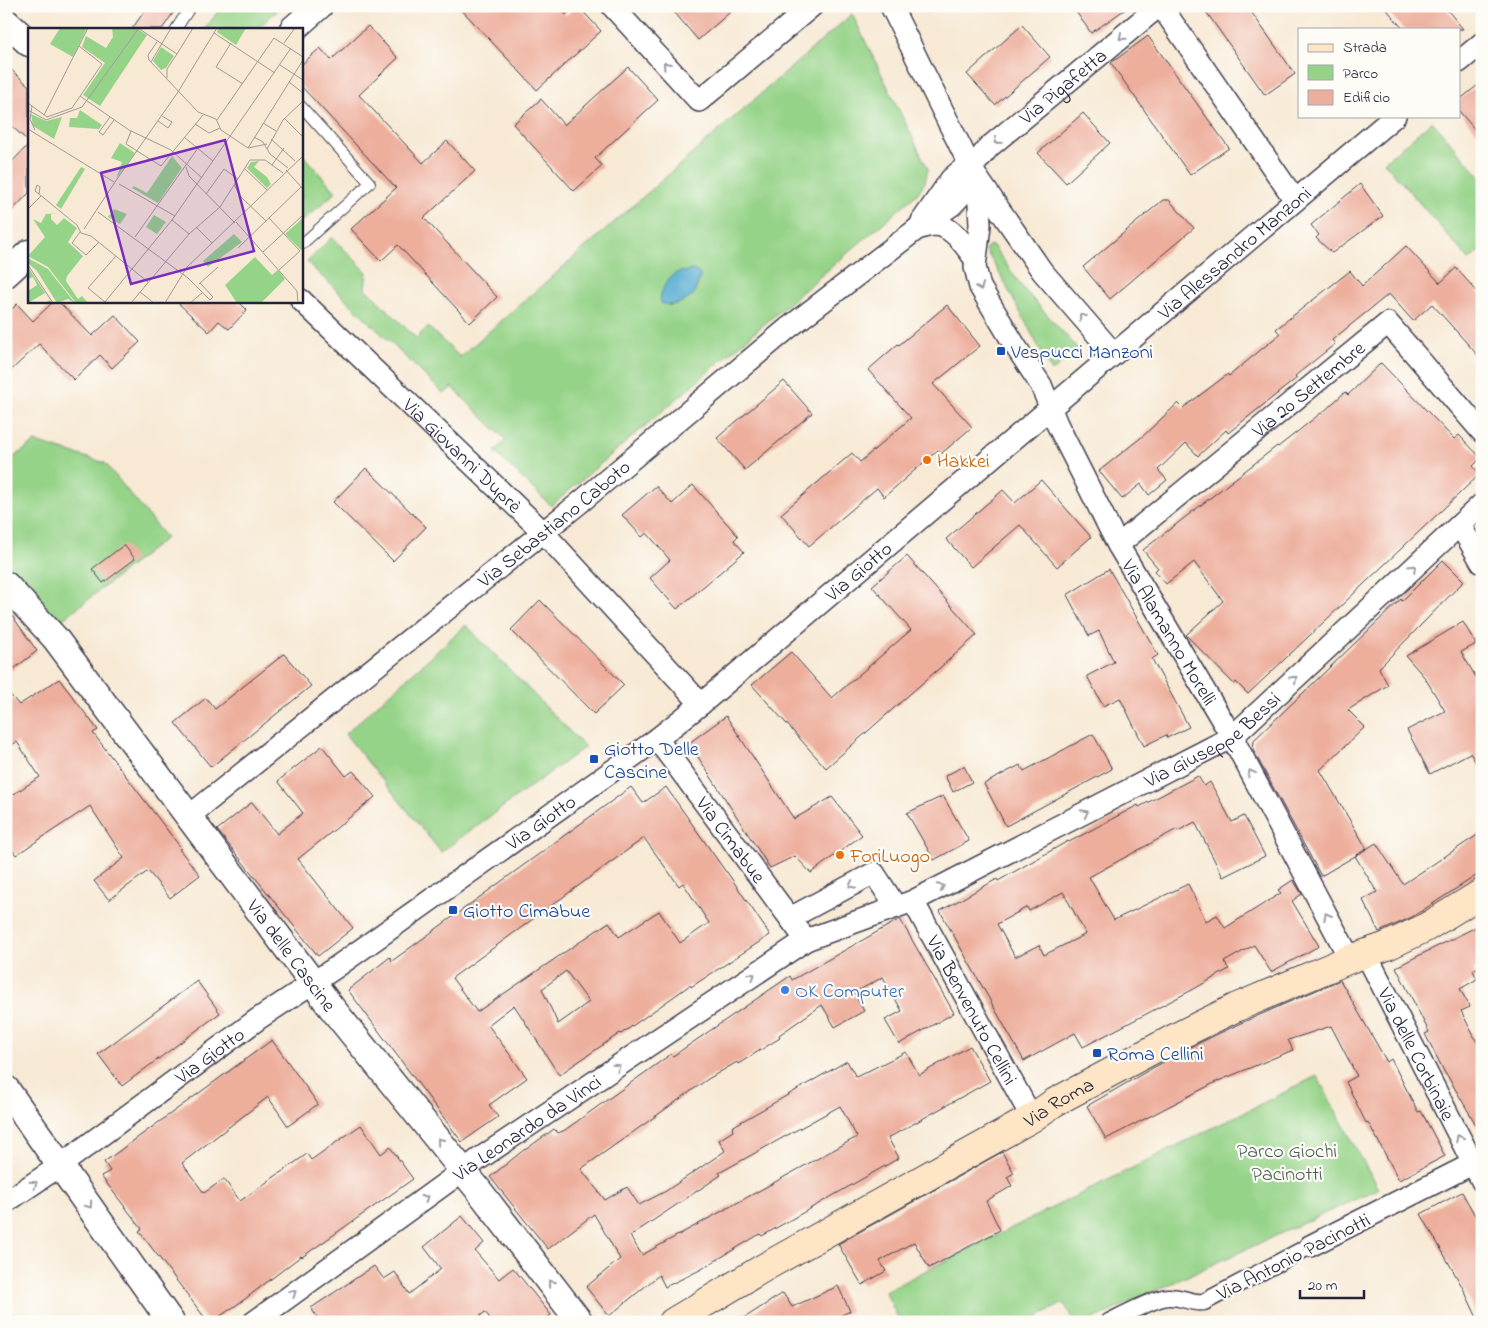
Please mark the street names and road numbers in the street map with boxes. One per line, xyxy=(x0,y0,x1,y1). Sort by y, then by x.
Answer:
street label: Via Pigafetta xyxy=(1013,43,1114,134)
street label: Via Alessandro Manzoni xyxy=(1152,181,1319,328)
street label: Via 20 Settembre xyxy=(1246,335,1372,447)
street label: Via Giovanni Duprè xyxy=(394,392,527,521)
street label: Via Sebastiano Caboto xyxy=(472,454,638,597)
street label: Via Giotto xyxy=(819,536,900,611)
street label: Via Alamanno Morelli xyxy=(1112,554,1222,712)
street label: Via Giuseppe Bessi xyxy=(1139,686,1288,797)
street label: Via Giotto xyxy=(500,789,583,860)
street label: Via Cimabue xyxy=(687,791,771,890)
street label: Via delle Cascine xyxy=(238,893,342,1019)
street label: Via Benvenuto Cellini xyxy=(917,930,1023,1091)
street label: Via delle Corbinaie xyxy=(1368,982,1461,1126)
street label: Via Giotto xyxy=(169,1021,252,1093)
street label: Via Leonardo da Vinci xyxy=(447,1069,608,1191)
street label: Via Roma xyxy=(1018,1072,1100,1137)
street label: Via Antonio Pacinotti xyxy=(1211,1207,1376,1310)

